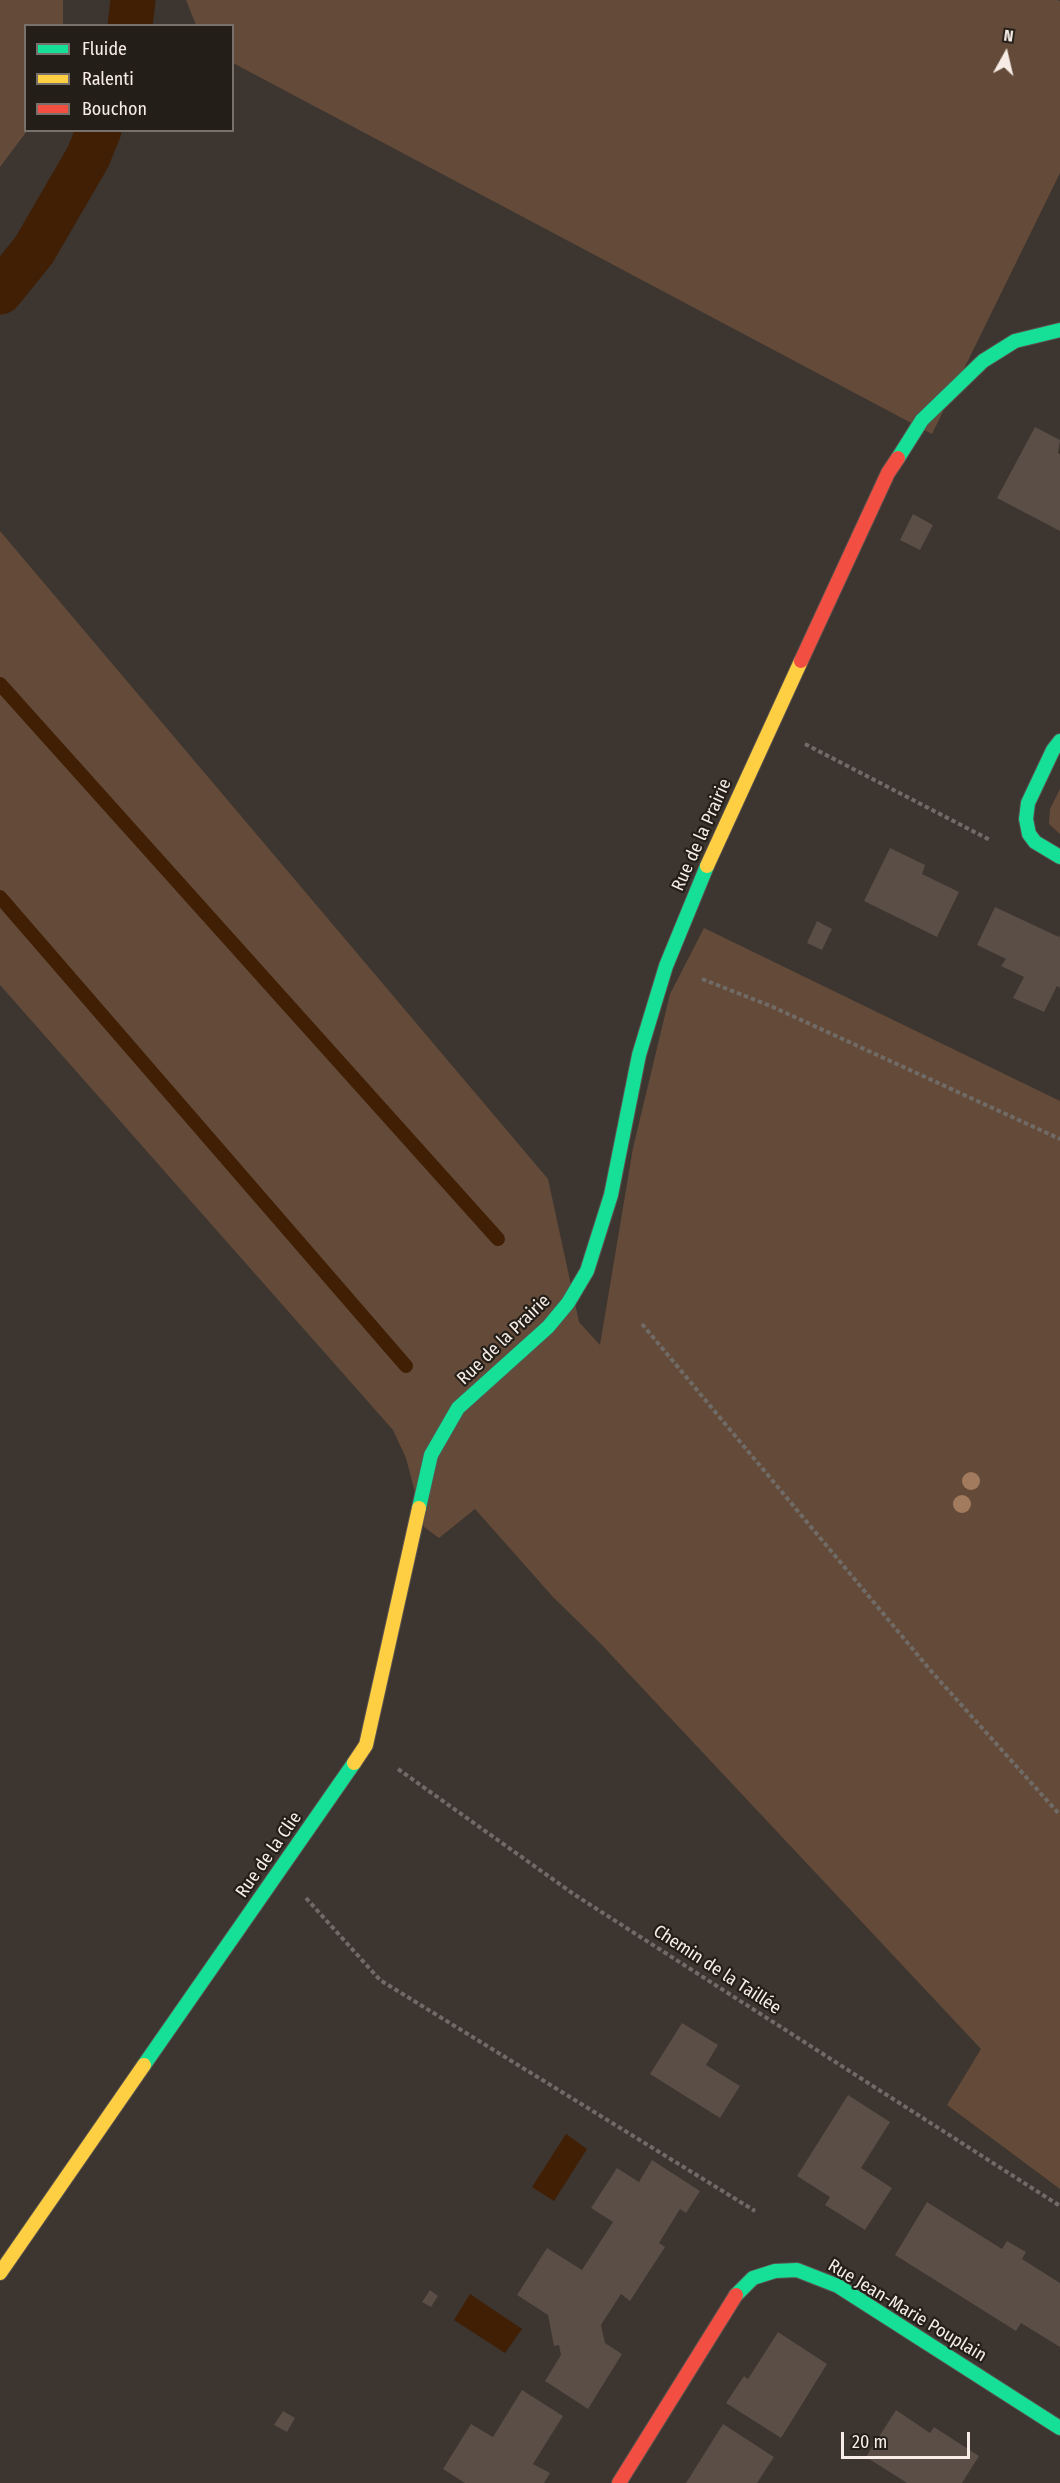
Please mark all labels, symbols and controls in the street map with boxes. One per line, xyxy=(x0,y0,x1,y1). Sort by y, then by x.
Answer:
legend xyxy=(24,24,234,132)
north arrow xyxy=(976,24,1036,84)
text: N xyxy=(1003,26,1015,46)
text: Fluide xyxy=(82,38,127,60)
text: Ralenti xyxy=(82,68,134,90)
text: Bouchon xyxy=(82,98,147,120)
street label: Rue de la Prairie xyxy=(668,775,736,895)
street label: Rue de la Prairie xyxy=(453,1290,555,1390)
street label: Rue de la Clie xyxy=(231,1808,307,1902)
street label: Chemin de la Taillée xyxy=(649,1921,785,2019)
street label: Rue Jean-Marie Pouplain xyxy=(824,2255,990,2367)
scale bar xyxy=(844,2420,973,2458)
text: 20 m xyxy=(852,2431,887,2453)

